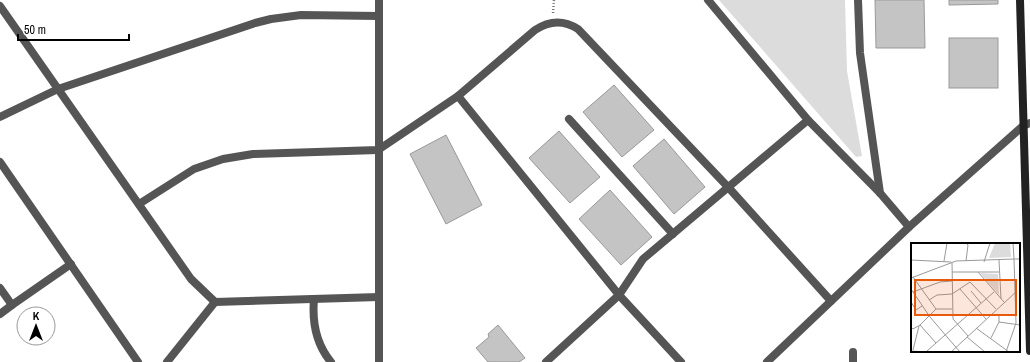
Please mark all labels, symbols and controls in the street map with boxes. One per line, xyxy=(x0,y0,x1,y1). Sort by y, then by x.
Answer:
scale bar xyxy=(18,16,129,42)
text: 50 m xyxy=(24,22,46,38)
inset map xyxy=(911,243,1020,352)
north arrow xyxy=(16,306,56,346)
text: K xyxy=(33,309,40,323)

